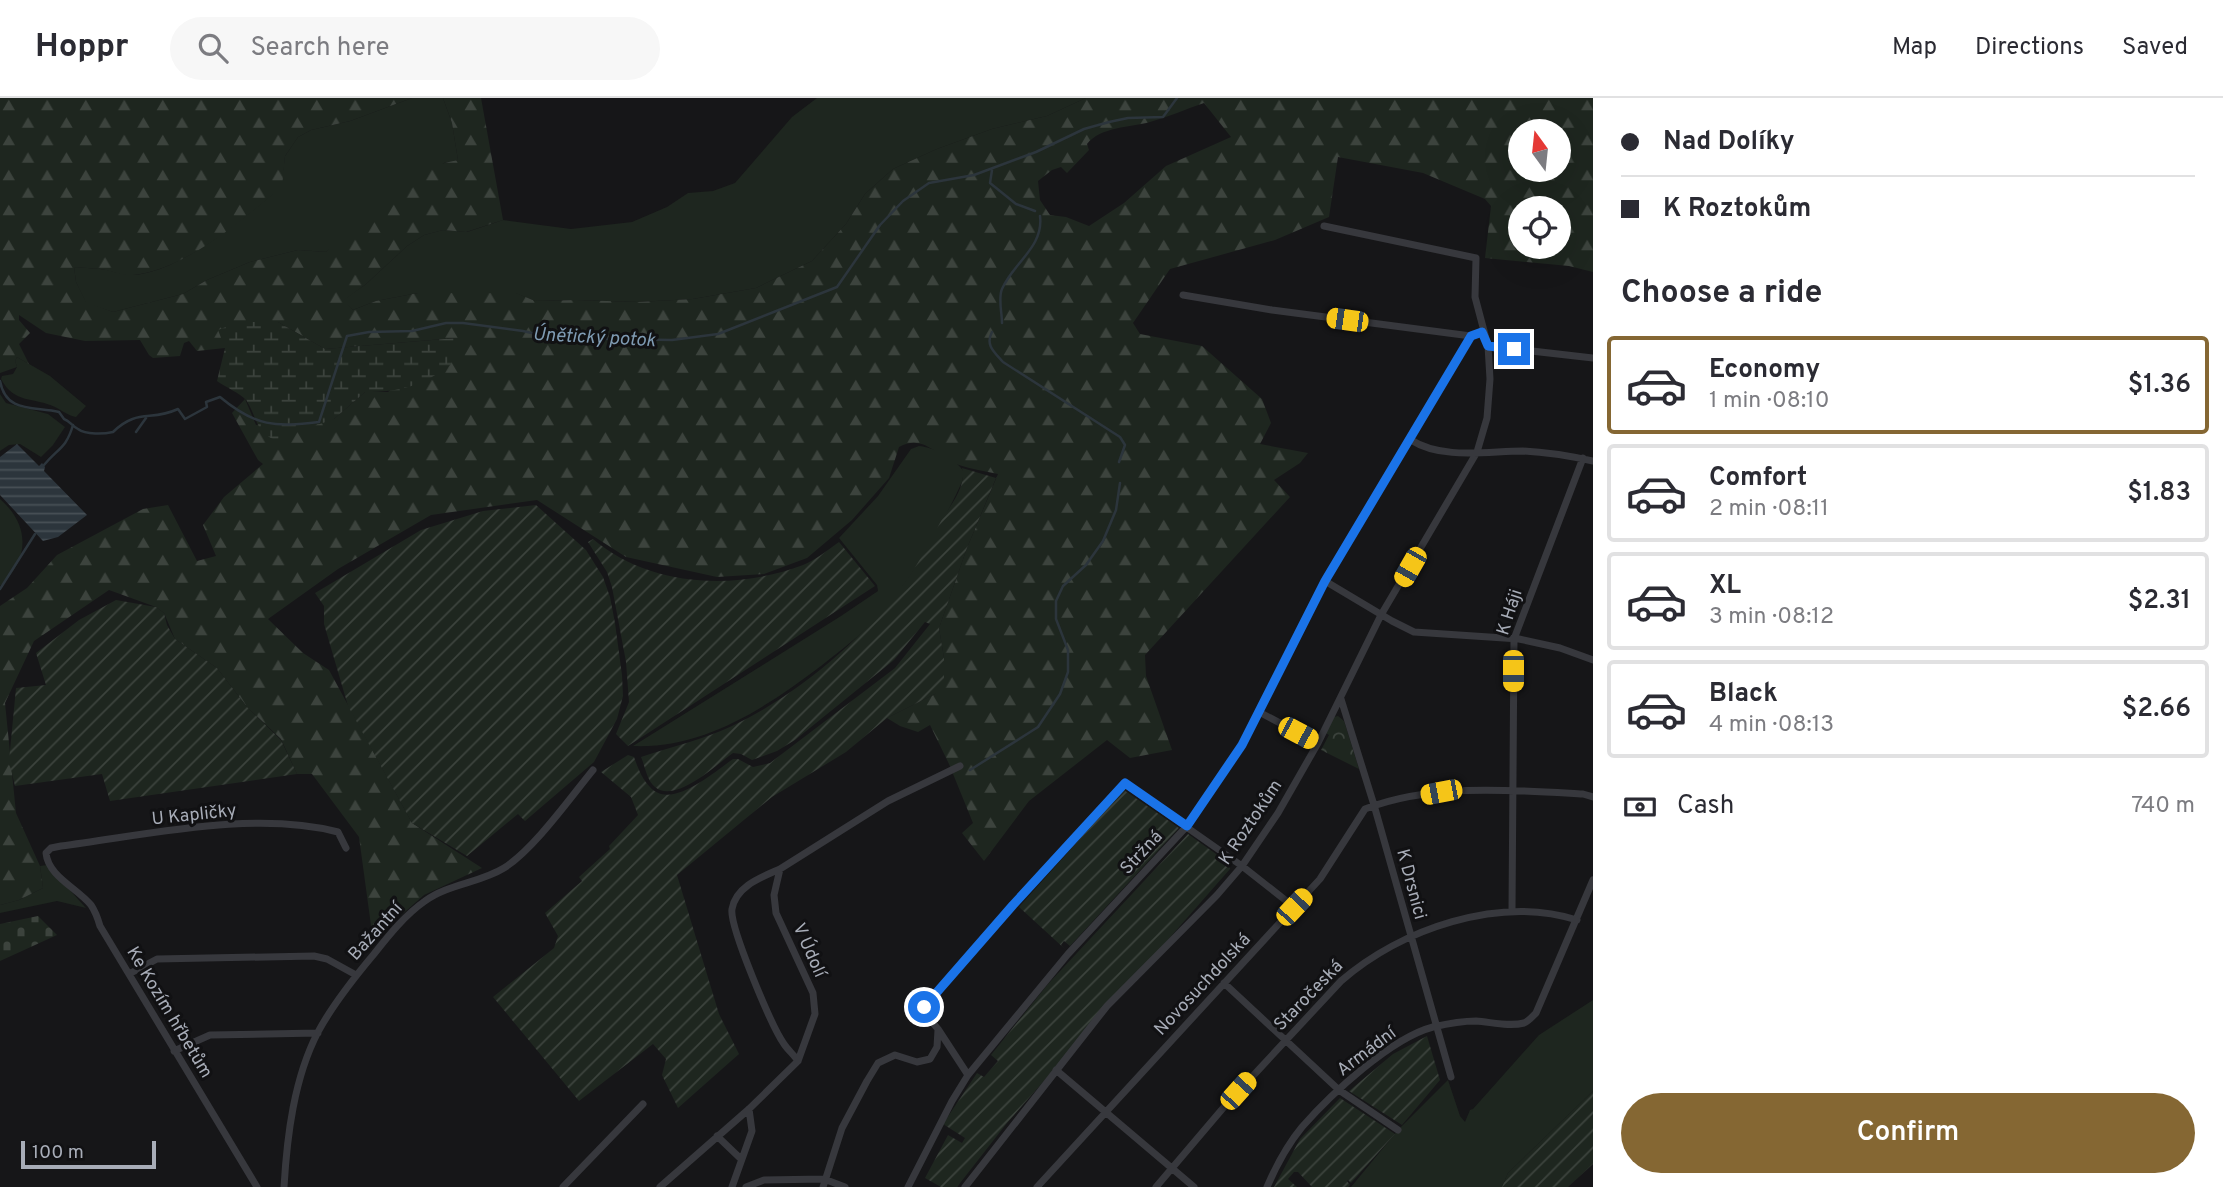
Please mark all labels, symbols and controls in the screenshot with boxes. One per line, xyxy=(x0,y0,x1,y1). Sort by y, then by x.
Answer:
search box xyxy=(170,17,660,80)
text: Hoppr xyxy=(35,27,128,69)
icon: search xyxy=(194,29,232,67)
text: Search here xyxy=(250,32,389,65)
text: Map xyxy=(1892,33,1937,63)
text: Directions xyxy=(1975,33,2084,63)
text: Saved xyxy=(2122,33,2188,63)
north arrow xyxy=(1508,119,1572,182)
map controls xyxy=(1508,119,1571,259)
text: Nad Dolíky xyxy=(1663,126,1794,159)
text: K Roztokům xyxy=(1663,193,1811,226)
button: locate xyxy=(1508,196,1571,259)
text: Choose a ride xyxy=(1621,274,1822,314)
car xyxy=(1325,307,1370,333)
water label: Únětický potok xyxy=(532,322,656,353)
route end xyxy=(1498,333,1530,365)
icon: car xyxy=(1625,354,1688,417)
text: Economy xyxy=(1709,354,1820,387)
text: $1.36 xyxy=(2128,369,2191,402)
text: 1 min · 08:10 xyxy=(1709,387,1829,416)
icon: car xyxy=(1625,462,1688,525)
text: Comfort xyxy=(1709,462,1807,495)
text: $1.83 xyxy=(2127,477,2191,510)
text: 2 min · 08:11 xyxy=(1709,495,1829,524)
car xyxy=(1391,544,1430,590)
icon: car xyxy=(1625,570,1688,633)
text: XL xyxy=(1709,570,1741,603)
text: $2.31 xyxy=(2128,585,2191,618)
street label: K Háji xyxy=(1492,586,1529,639)
text: 3 min · 08:12 xyxy=(1709,603,1834,632)
car xyxy=(1503,650,1524,692)
icon: car xyxy=(1625,678,1688,741)
text: Black xyxy=(1709,678,1778,711)
text: $2.66 xyxy=(2122,693,2191,726)
text: 4 min · 08:13 xyxy=(1709,711,1834,740)
car xyxy=(1275,714,1322,752)
street label: K Roztokům xyxy=(1214,776,1288,870)
car xyxy=(1419,778,1464,806)
icon: cash xyxy=(1621,788,1659,826)
text: Cash xyxy=(1677,790,1734,823)
text: 740 m xyxy=(2131,792,2195,821)
street label: U Kapličky xyxy=(151,800,238,831)
street label: Stržná xyxy=(1116,826,1168,880)
street label: K Drsnici xyxy=(1390,847,1431,922)
car xyxy=(1272,884,1317,930)
street label: Bažantní xyxy=(344,897,409,966)
street label: V Údolí xyxy=(787,919,833,983)
street label: Novosuchdolská xyxy=(1150,929,1256,1041)
street label: Ke Kozím hřbetům xyxy=(120,943,217,1083)
street label: Staročeská xyxy=(1270,956,1349,1036)
route start xyxy=(908,991,940,1023)
street label: Armádní xyxy=(1333,1021,1402,1082)
car xyxy=(1217,1068,1260,1114)
button: Confirm xyxy=(1621,1093,2195,1173)
scale bar xyxy=(21,1138,156,1170)
text: 100 m xyxy=(32,1141,84,1165)

